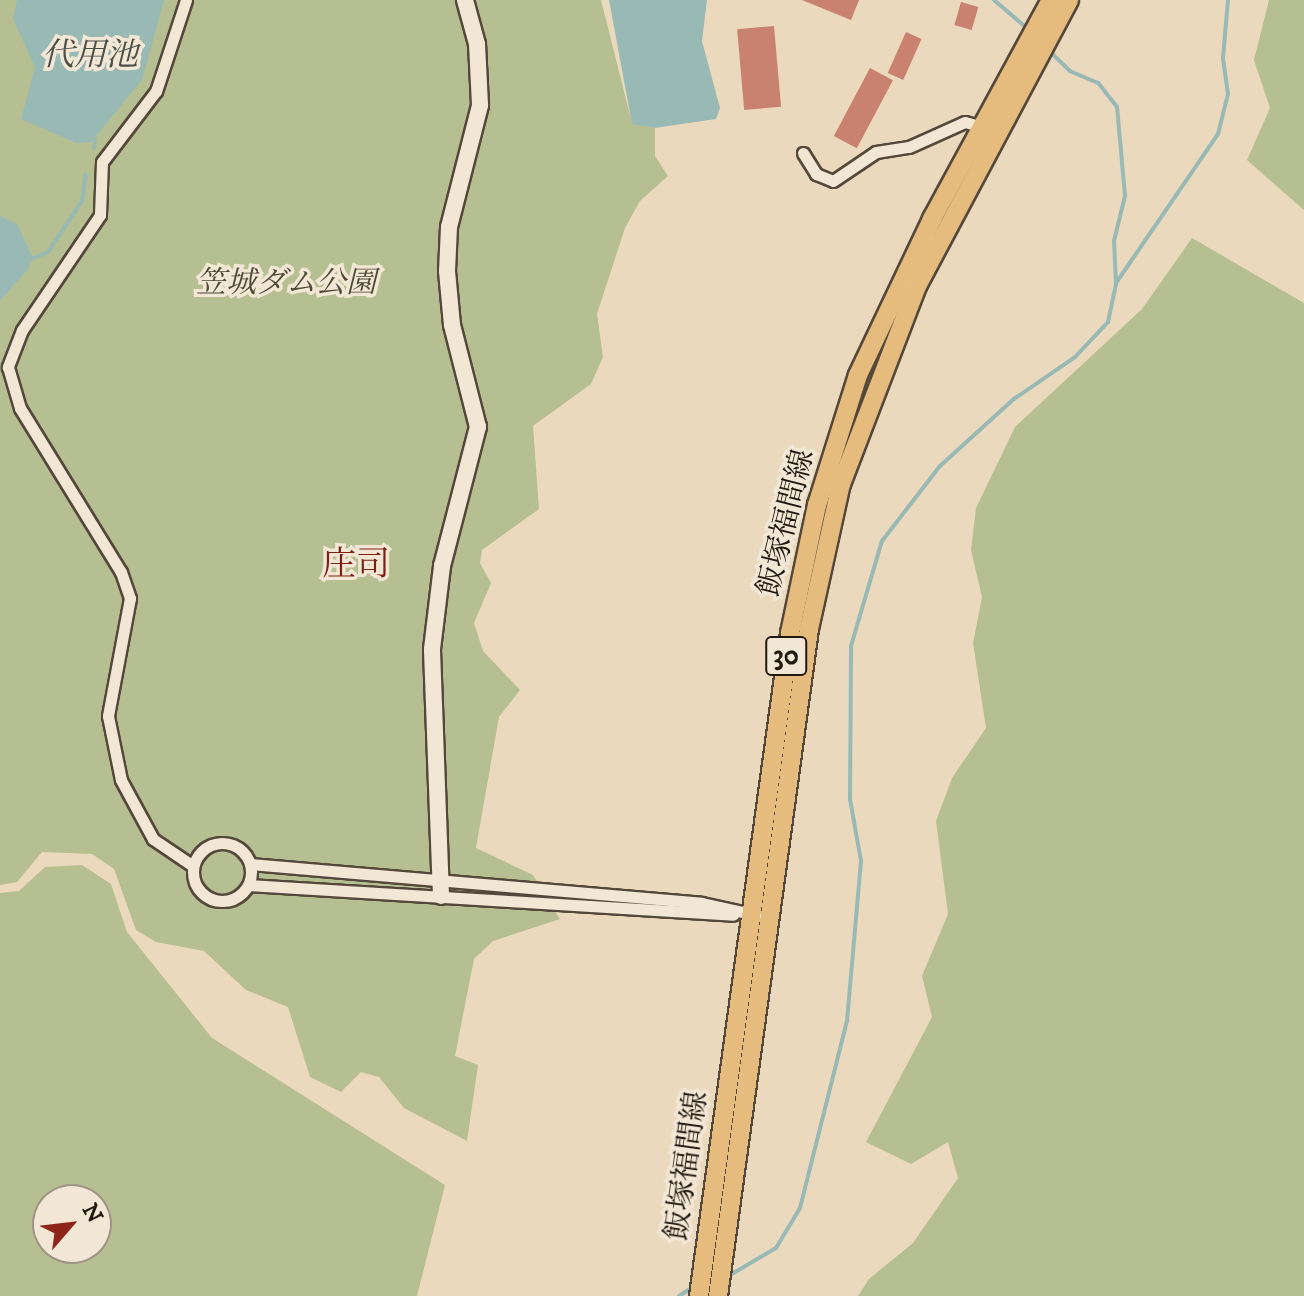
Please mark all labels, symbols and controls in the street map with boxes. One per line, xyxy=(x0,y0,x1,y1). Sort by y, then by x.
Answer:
water label: 代用池 xyxy=(42,37,138,75)
park label: 笠城ダム公園 xyxy=(196,266,376,302)
street label: 飯塚福間線 xyxy=(751,446,823,600)
district label: 庄司 xyxy=(322,546,390,586)
road number: 30 xyxy=(764,632,808,680)
street label: 飯塚福間線 xyxy=(660,1089,716,1243)
north arrow xyxy=(32,1184,112,1264)
text: N xyxy=(76,1199,108,1228)

